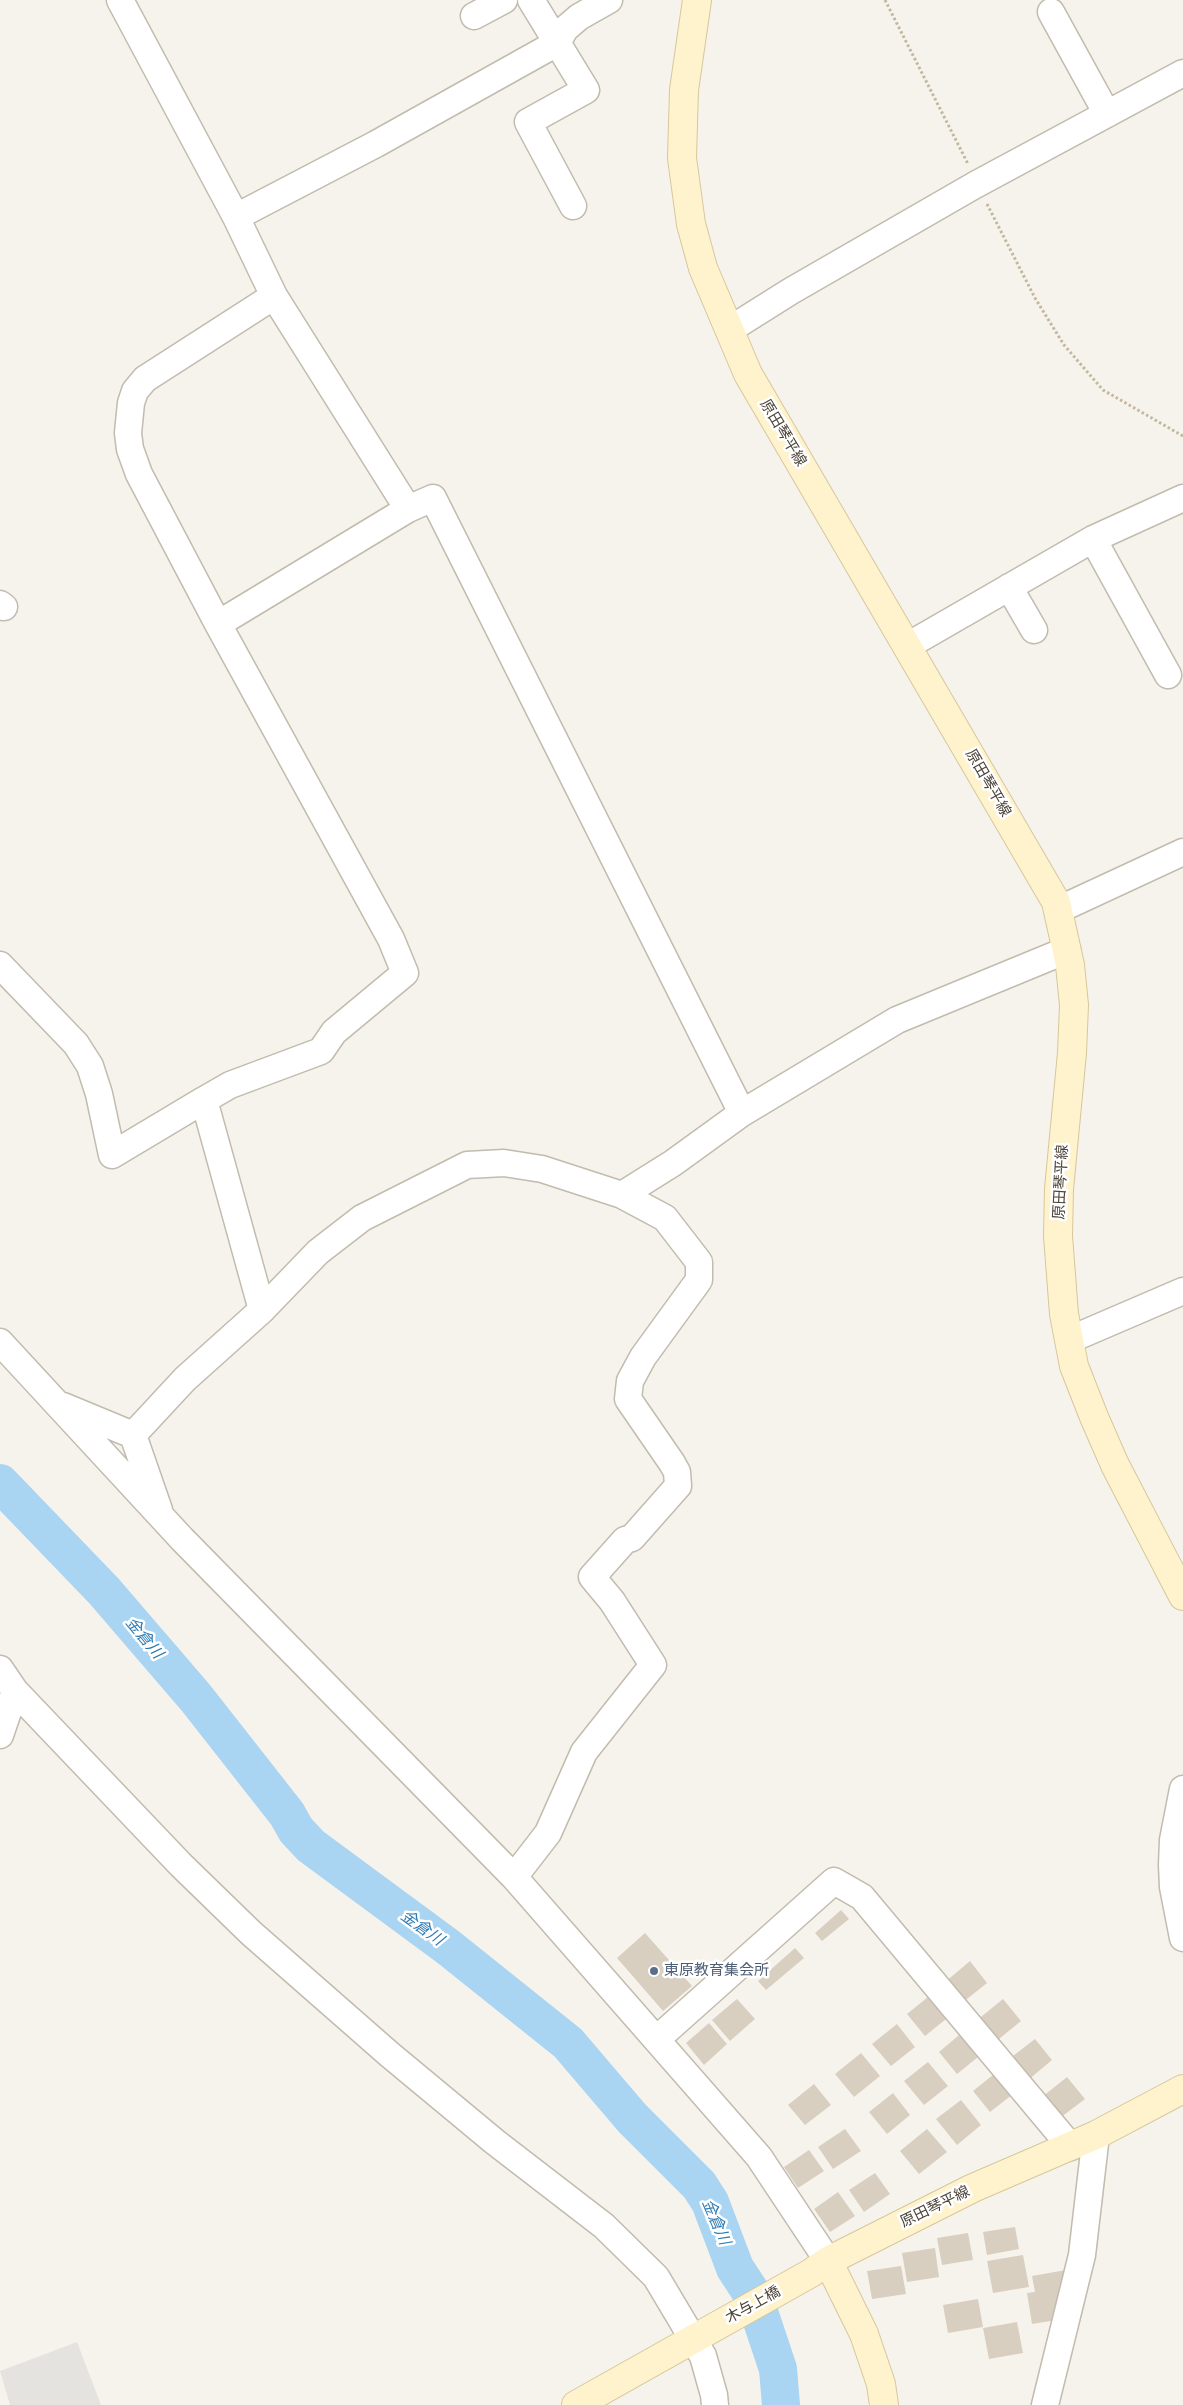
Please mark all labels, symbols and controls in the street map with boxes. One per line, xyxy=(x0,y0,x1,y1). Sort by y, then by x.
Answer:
street label: 原田琴平線 xyxy=(756,396,810,470)
street label: 原田琴平線 xyxy=(961,746,1015,820)
street label: 原田琴平線 xyxy=(1050,1144,1072,1220)
water label: 金倉川 xyxy=(121,1613,167,1663)
water label: 金倉川 xyxy=(397,1906,447,1950)
place label: 東原教育集会所 xyxy=(664,1962,769,1980)
marker: 東原教育集会所 xyxy=(648,1965,660,1977)
street label: 原田琴平線 xyxy=(897,2182,973,2232)
water label: 金倉川 xyxy=(698,2196,734,2248)
street label: 木与上橋 xyxy=(722,2283,784,2327)

